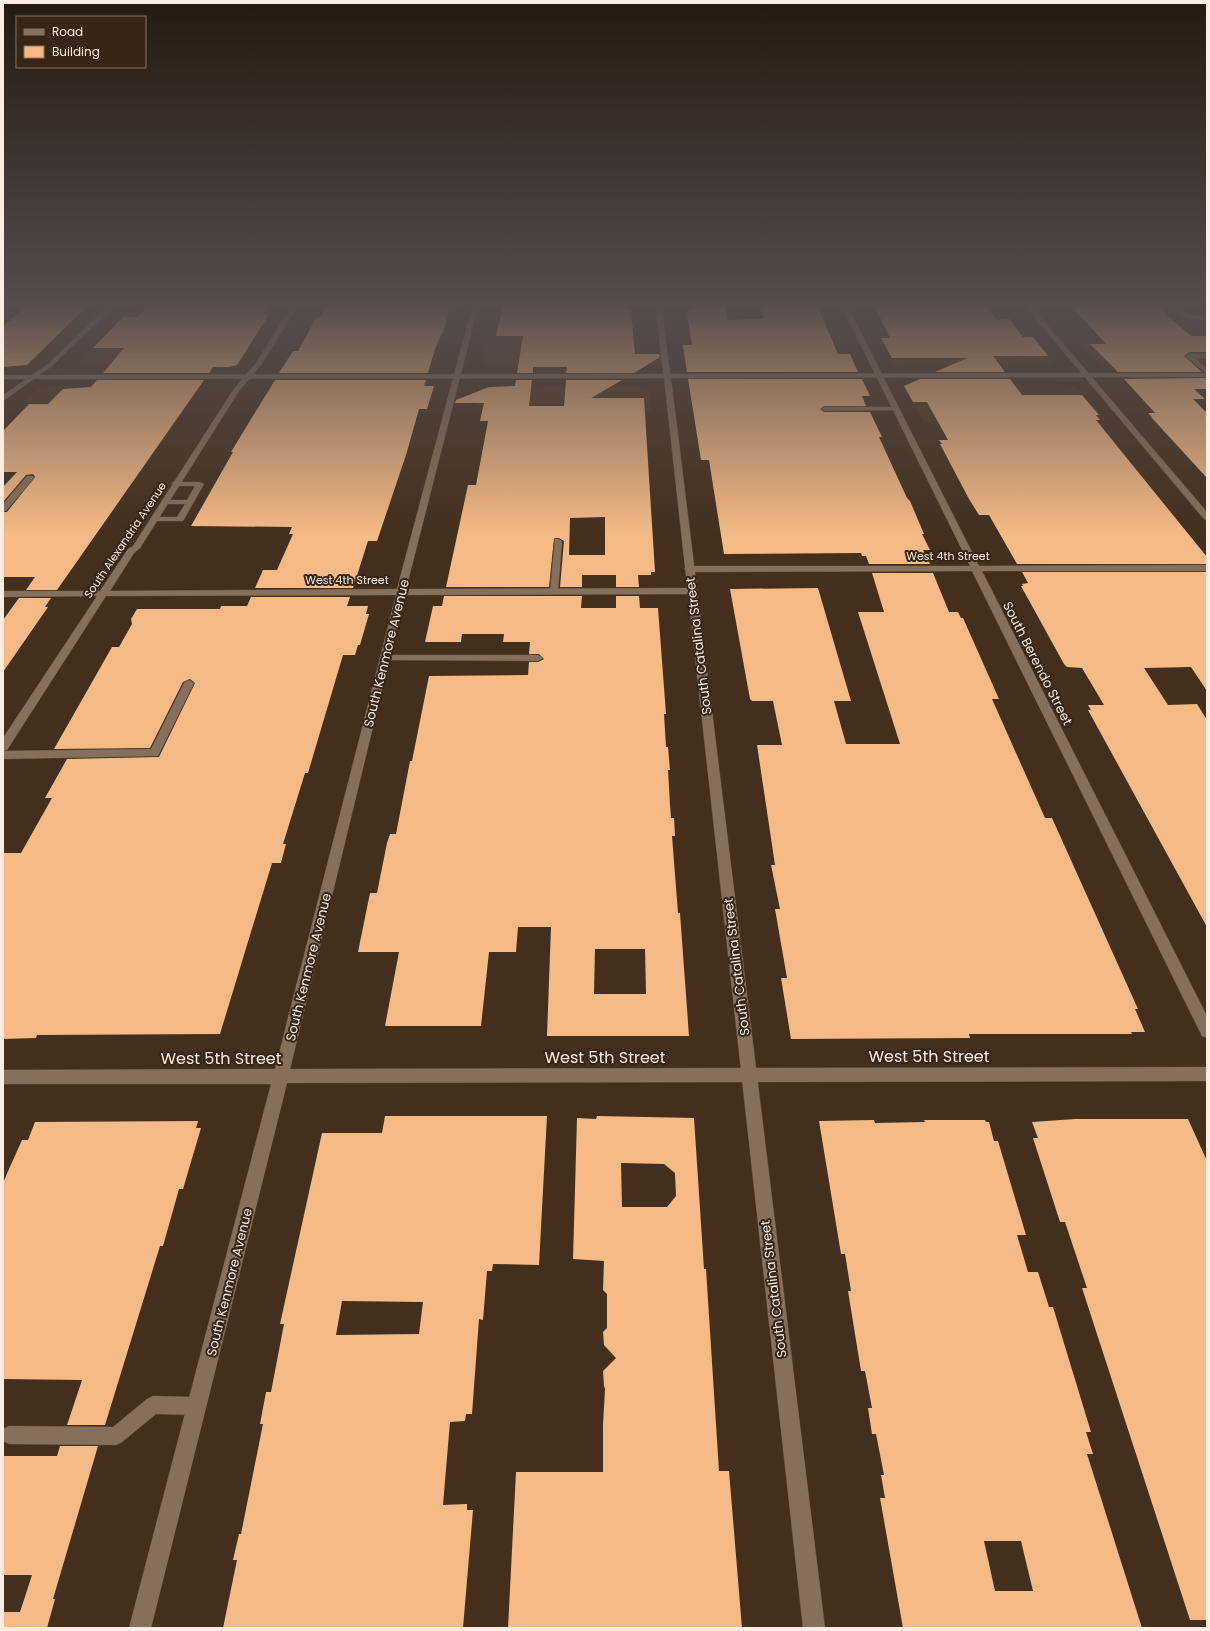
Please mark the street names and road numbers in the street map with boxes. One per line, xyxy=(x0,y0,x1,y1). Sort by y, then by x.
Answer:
street label: South Alexandria Avenue xyxy=(80,479,170,601)
street label: West 4th Street xyxy=(906,548,990,564)
street label: West 4th Street xyxy=(305,572,389,588)
street label: South Catalina Street xyxy=(681,576,716,716)
street label: South Kenmore Avenue xyxy=(359,577,414,729)
street label: South Berendo Street xyxy=(998,598,1077,729)
street label: South Kenmore Avenue xyxy=(281,891,336,1043)
street label: South Catalina Street xyxy=(719,897,754,1037)
street label: West 5th Street xyxy=(868,1045,990,1068)
street label: West 5th Street xyxy=(544,1046,666,1069)
street label: West 5th Street xyxy=(160,1047,282,1070)
street label: South Kenmore Avenue xyxy=(202,1206,257,1358)
street label: South Catalina Street xyxy=(756,1219,791,1359)

